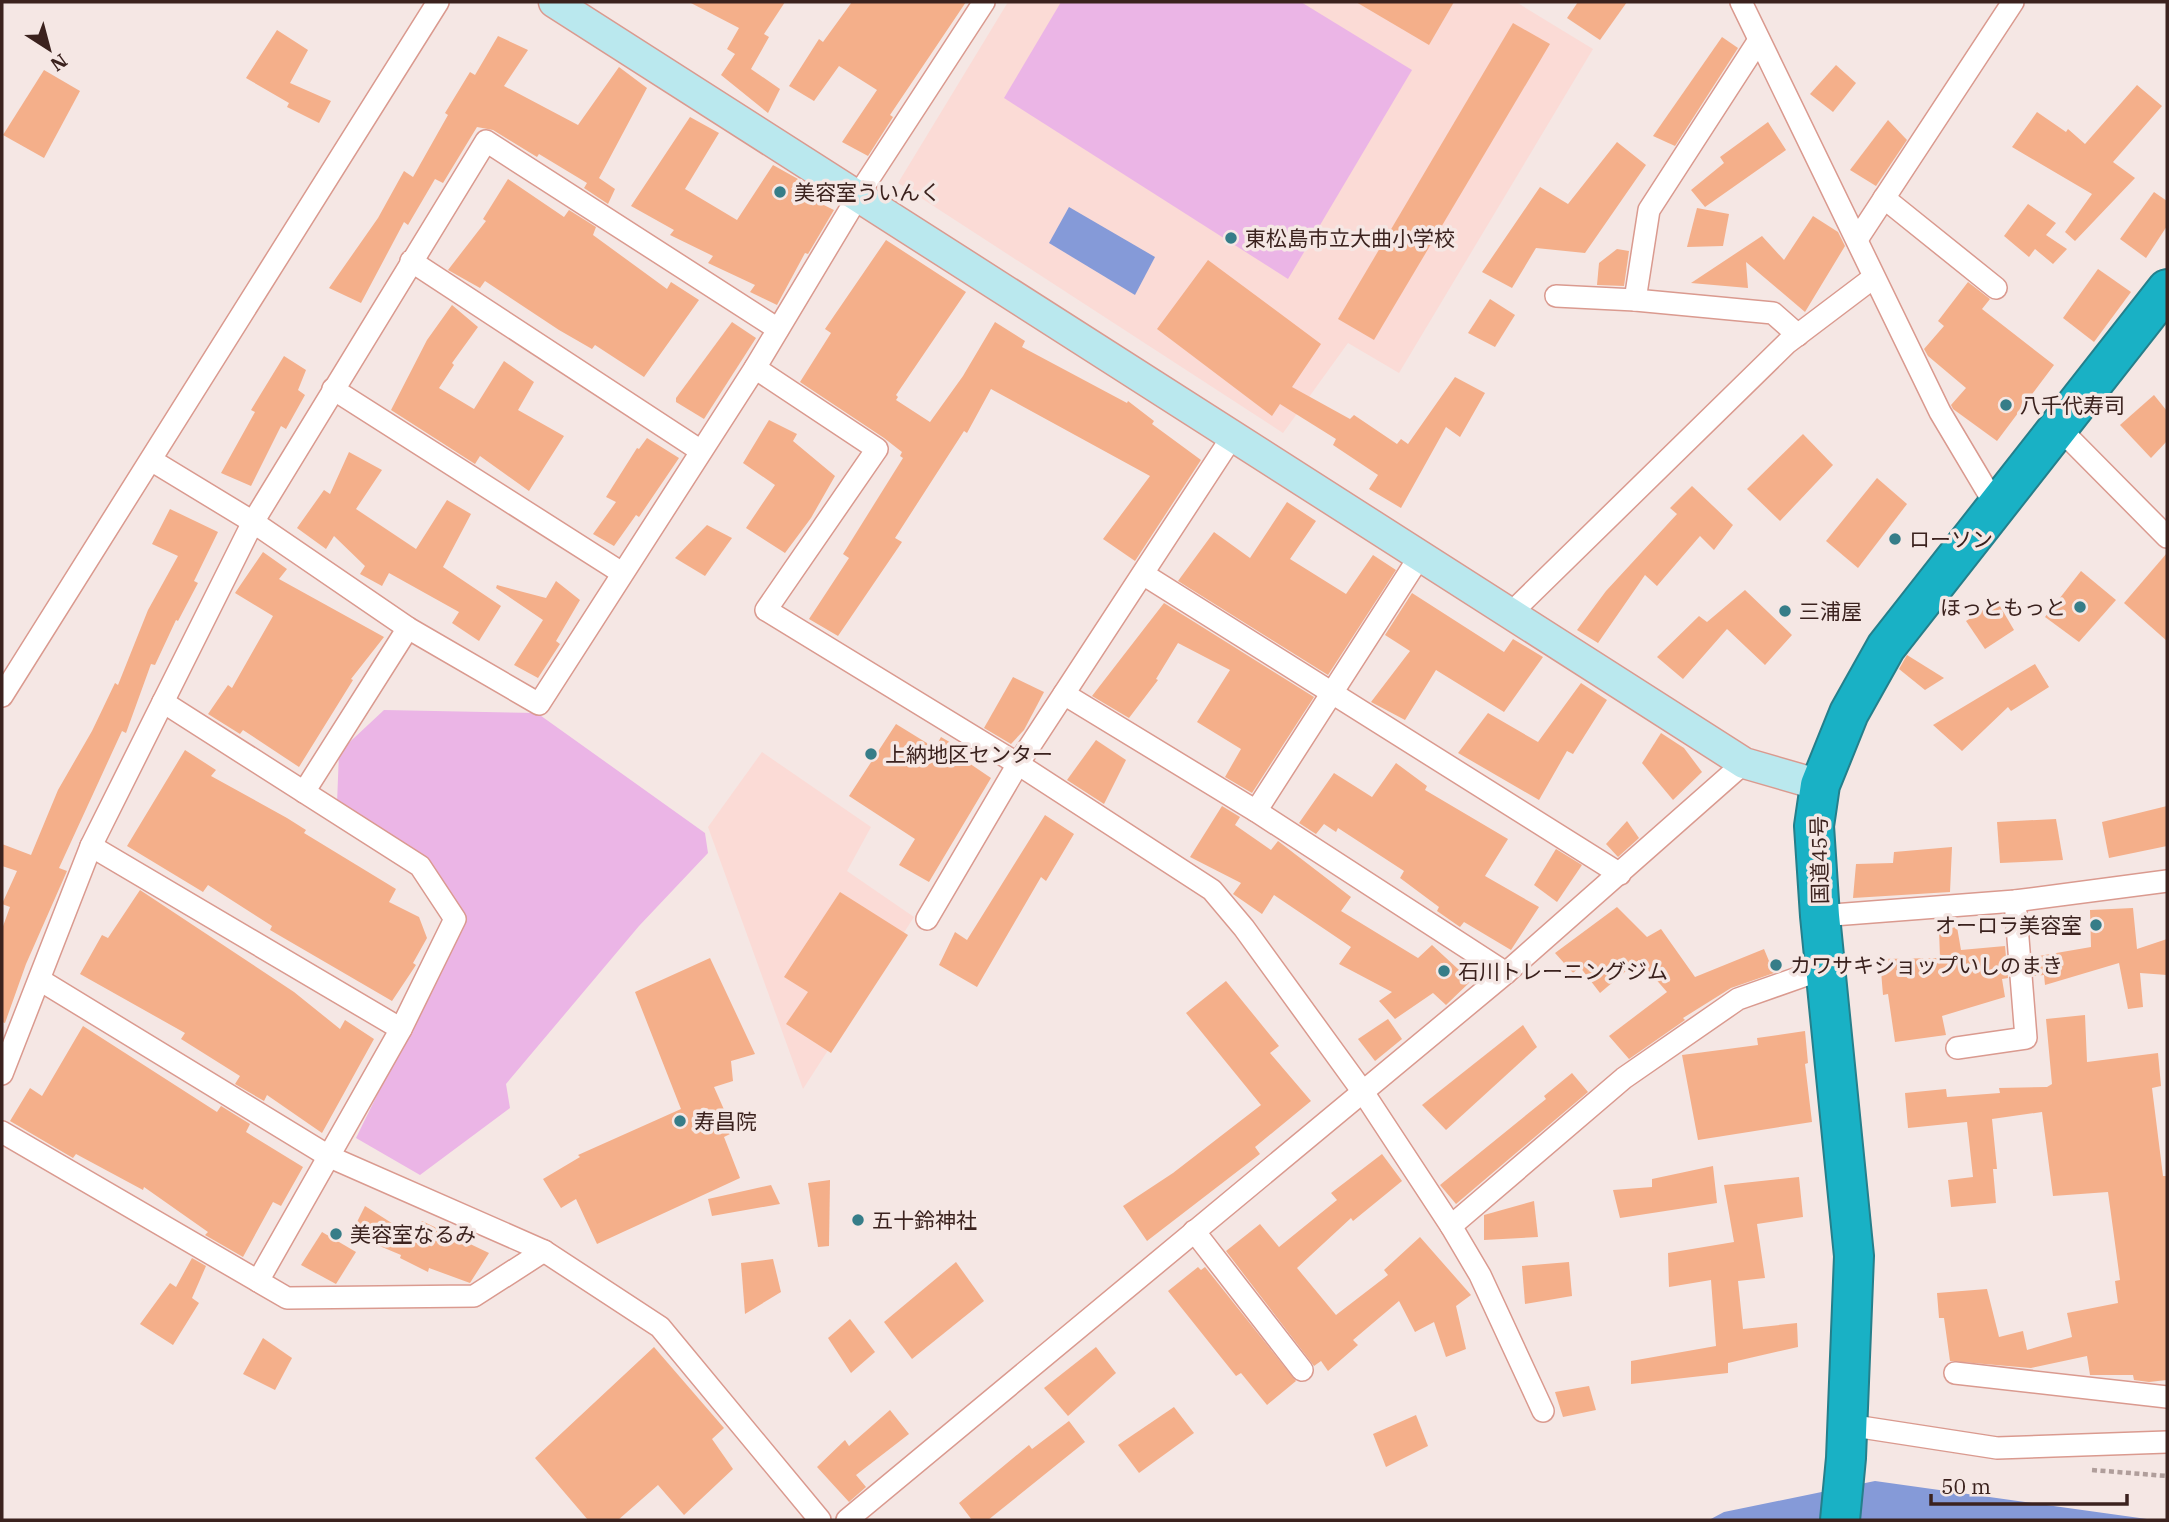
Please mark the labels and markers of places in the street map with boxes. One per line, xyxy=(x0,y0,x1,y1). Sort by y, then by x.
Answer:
place label: 美容室ういんく xyxy=(794,178,941,206)
marker: 美容室ういんく xyxy=(772,184,788,200)
place label: 東松島市立大曲小学校 xyxy=(1245,224,1455,252)
marker: 東松島市立大曲小学校 xyxy=(1223,230,1239,246)
place label: 八千代寿司 xyxy=(2020,391,2125,419)
marker: 八千代寿司 xyxy=(1998,397,2014,413)
place label: ローソン xyxy=(1909,525,1993,553)
marker: ローソン xyxy=(1887,531,1903,547)
place label: ほっともっと xyxy=(1940,593,2066,621)
place label: 三浦屋 xyxy=(1799,597,1862,625)
marker: ほっともっと xyxy=(2072,599,2088,615)
marker: 三浦屋 xyxy=(1777,603,1793,619)
place label: 上納地区センター xyxy=(885,740,1053,768)
marker: 上納地区センター xyxy=(863,746,879,762)
place label: オーロラ美容室 xyxy=(1935,911,2082,939)
marker: オーロラ美容室 xyxy=(2088,917,2104,933)
place label: カワサキショップいしのまき xyxy=(1790,951,2063,979)
place label: 石川トレーニングジム xyxy=(1458,957,1668,985)
marker: カワサキショップいしのまき xyxy=(1768,957,1784,973)
marker: 石川トレーニングジム xyxy=(1436,963,1452,979)
place label: 寿昌院 xyxy=(694,1107,757,1135)
marker: 寿昌院 xyxy=(672,1113,688,1129)
place label: 五十鈴神社 xyxy=(872,1206,977,1234)
marker: 五十鈴神社 xyxy=(850,1212,866,1228)
place label: 美容室なるみ xyxy=(350,1220,476,1248)
marker: 美容室なるみ xyxy=(328,1226,344,1242)

